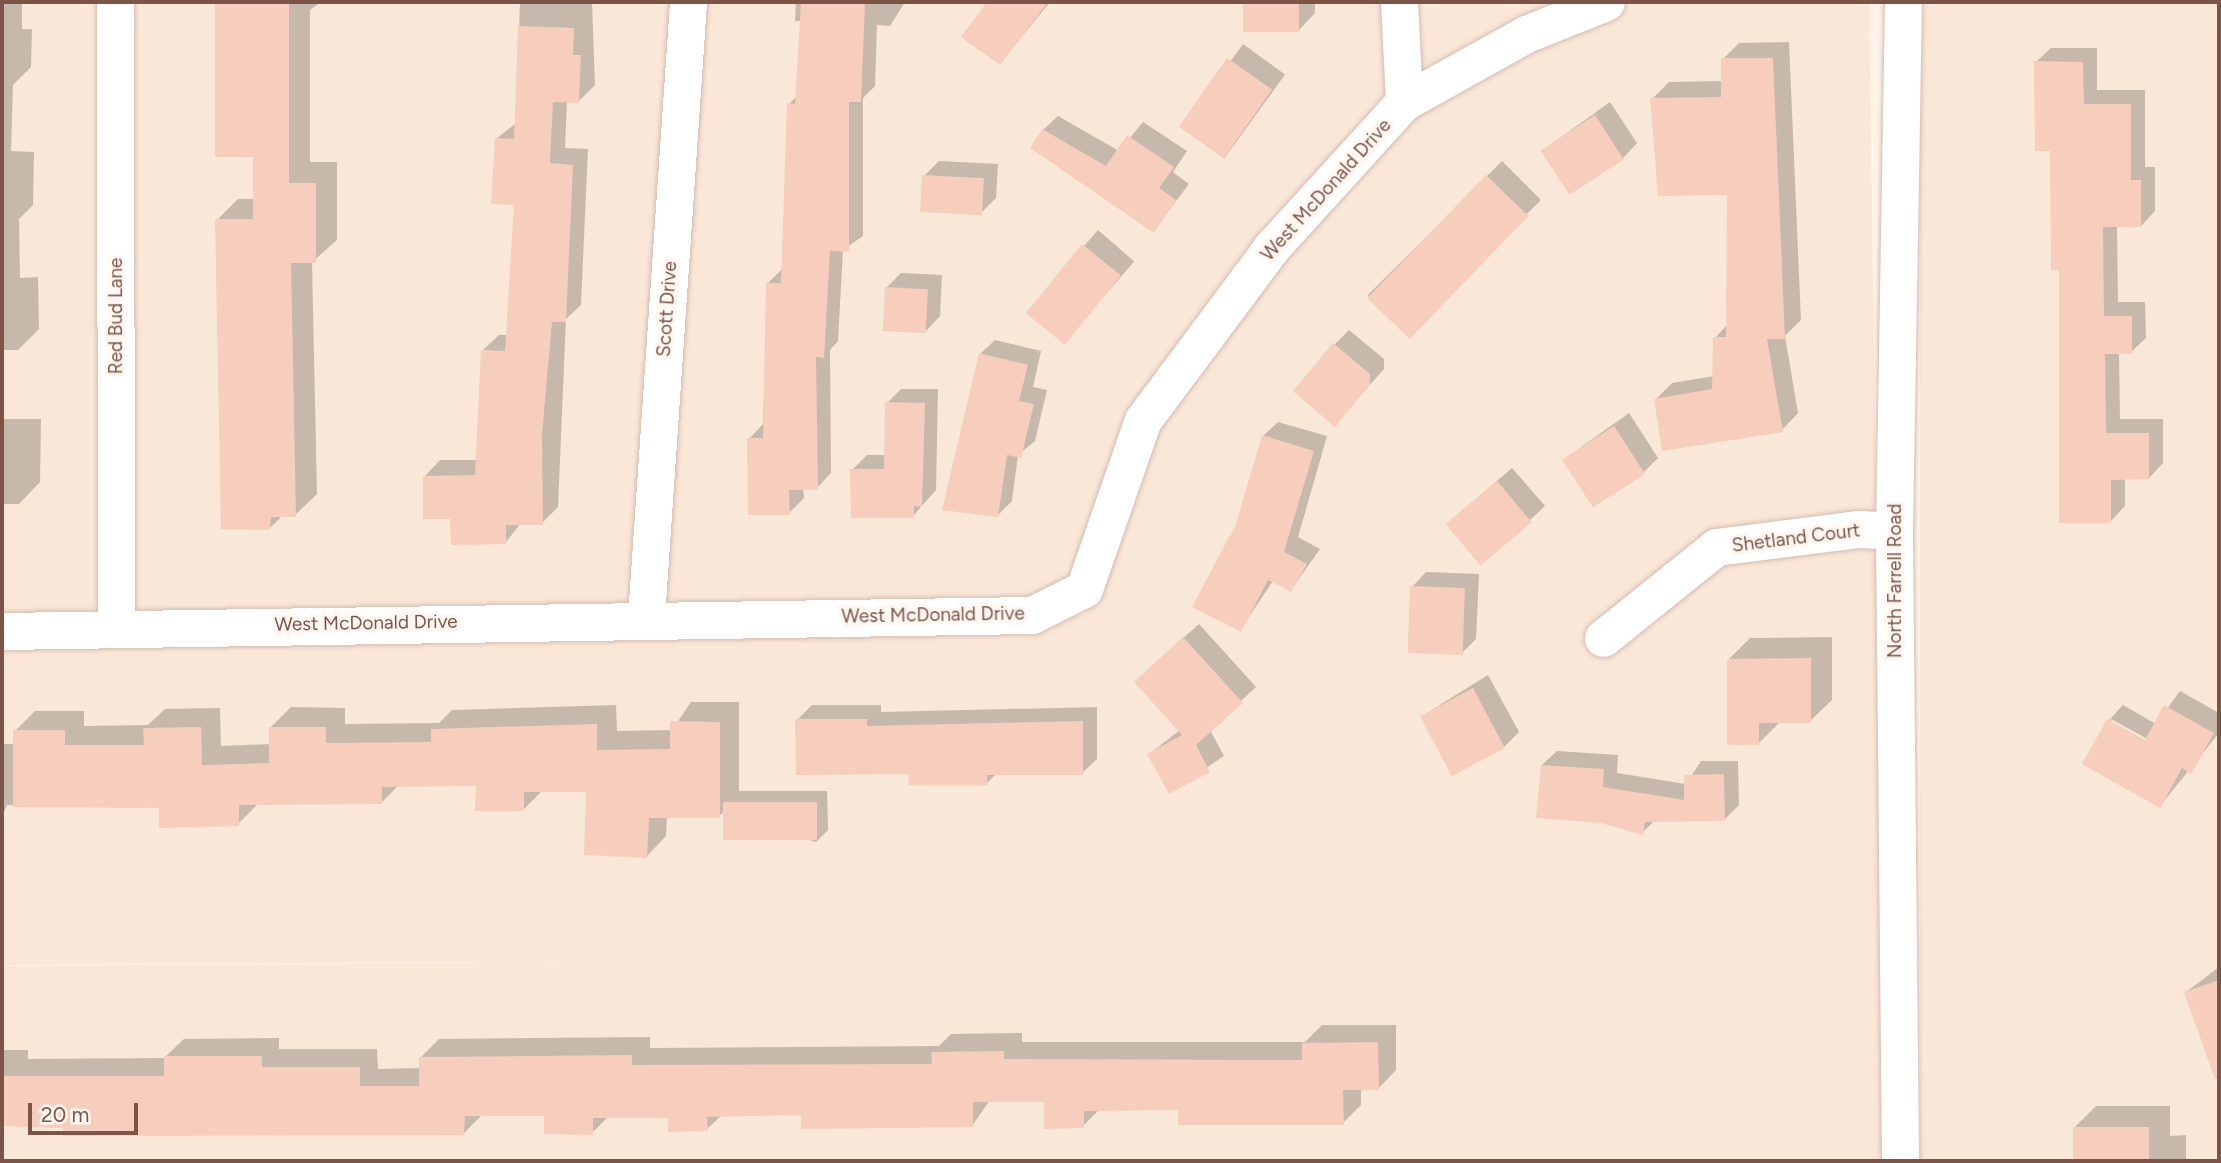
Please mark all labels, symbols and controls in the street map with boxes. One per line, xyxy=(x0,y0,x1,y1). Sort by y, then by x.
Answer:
street label: West McDonald Drive xyxy=(1256,114,1396,266)
street label: Red Bud Lane xyxy=(105,258,127,374)
street label: Scott Drive xyxy=(652,260,682,358)
street label: North Farrell Road xyxy=(1884,504,1906,658)
street label: Shetland Court xyxy=(1731,519,1861,557)
street label: West McDonald Drive xyxy=(841,602,1025,628)
street label: West McDonald Drive xyxy=(274,610,458,636)
scale bar xyxy=(32,1090,142,1134)
text: 20 m xyxy=(41,1102,89,1127)

